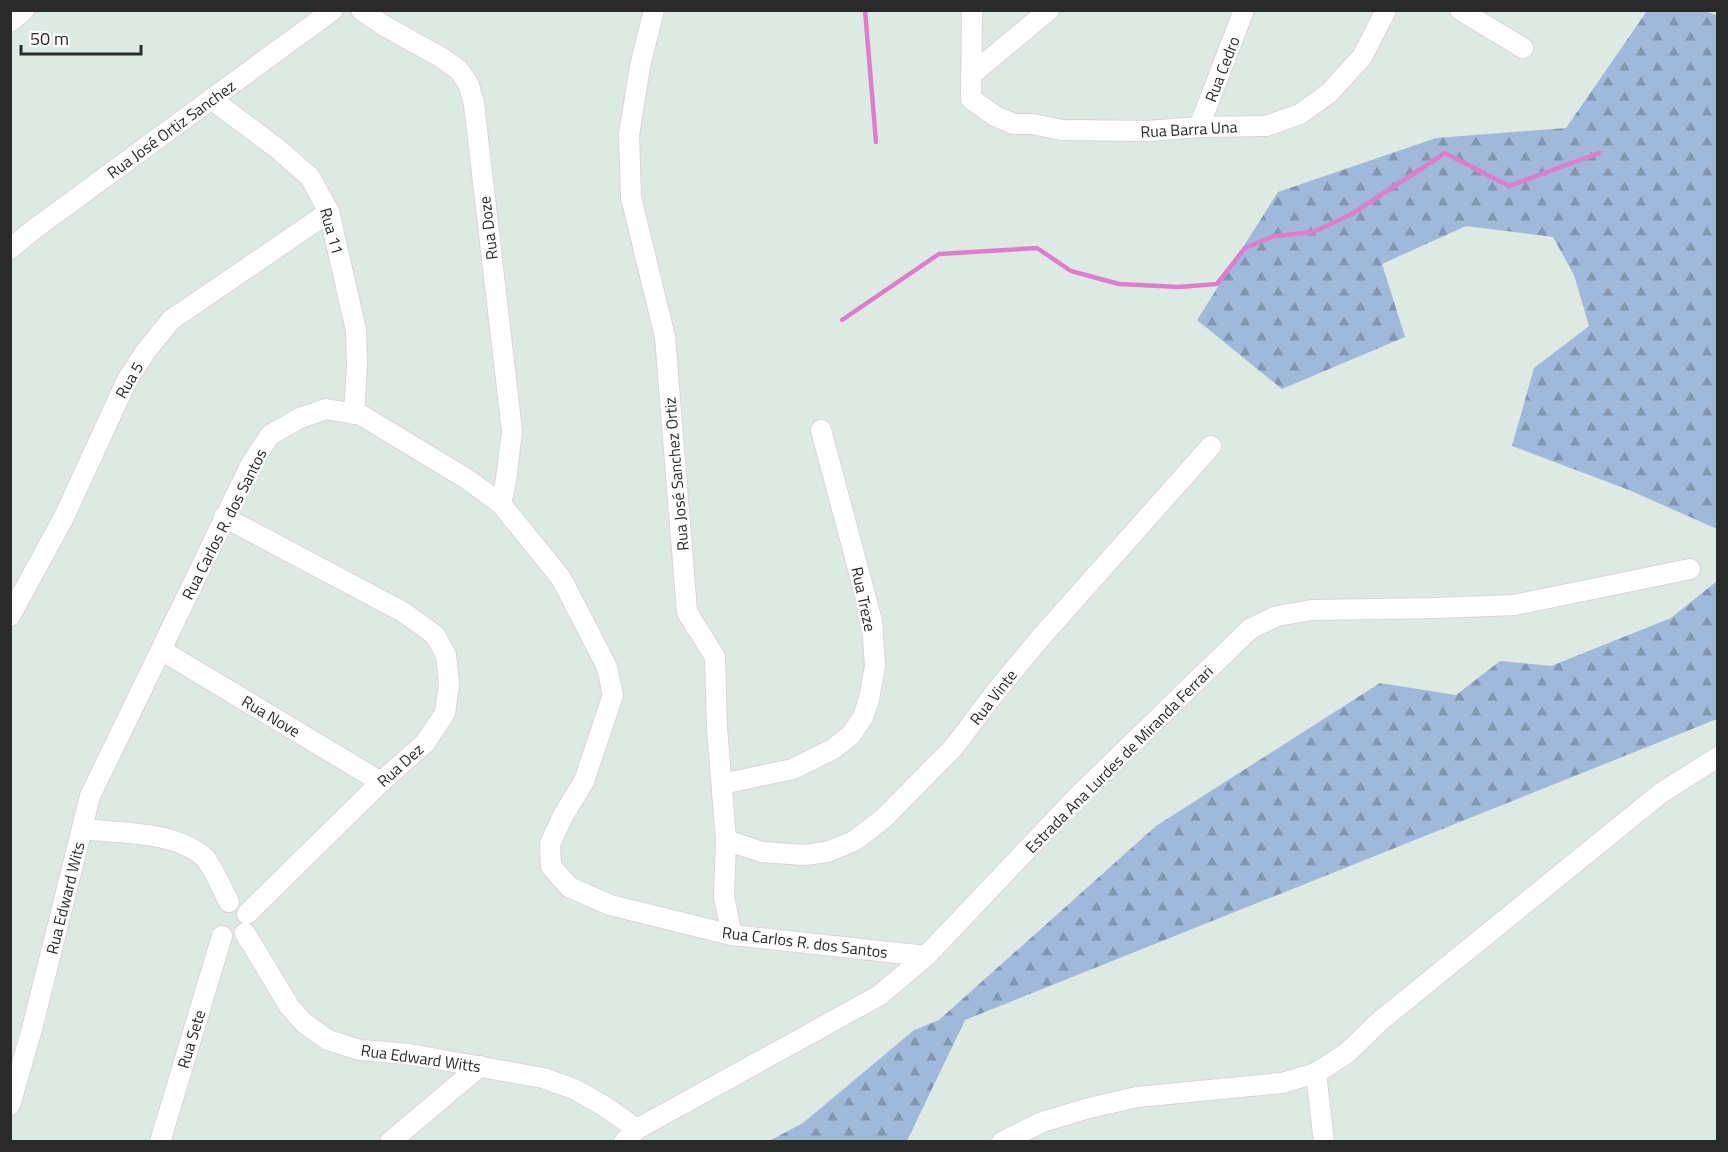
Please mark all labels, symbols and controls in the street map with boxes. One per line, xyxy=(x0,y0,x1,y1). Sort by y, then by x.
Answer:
scale bar xyxy=(21,18,141,56)
text: 50 m xyxy=(30,25,69,52)
street label: Rua Cedro xyxy=(1198,33,1246,105)
street label: Rua José Ortiz Sanchez xyxy=(102,74,240,184)
street label: Rua Barra Una xyxy=(1140,114,1238,144)
street label: Rua Doze xyxy=(472,195,504,261)
street label: Rua 11 xyxy=(314,205,350,257)
street label: Rua 5 xyxy=(109,357,149,403)
street label: Rua José Sanchez Ortiz xyxy=(657,396,695,552)
street label: Rua Carlos R. dos Santos xyxy=(175,444,273,604)
street label: Rua Treze xyxy=(845,564,883,634)
street label: Estrada Ana Lurdes de Miranda Ferrari xyxy=(1019,659,1219,859)
street label: Rua Vinte xyxy=(964,664,1022,730)
street label: Rua Nove xyxy=(237,689,305,743)
street label: Rua Dez xyxy=(371,738,429,792)
street label: Rua Edward Wits xyxy=(39,839,91,957)
street label: Rua Carlos R. dos Santos xyxy=(721,920,889,964)
street label: Rua Sete xyxy=(171,1007,211,1071)
street label: Rua Edward Witts xyxy=(360,1038,482,1078)

